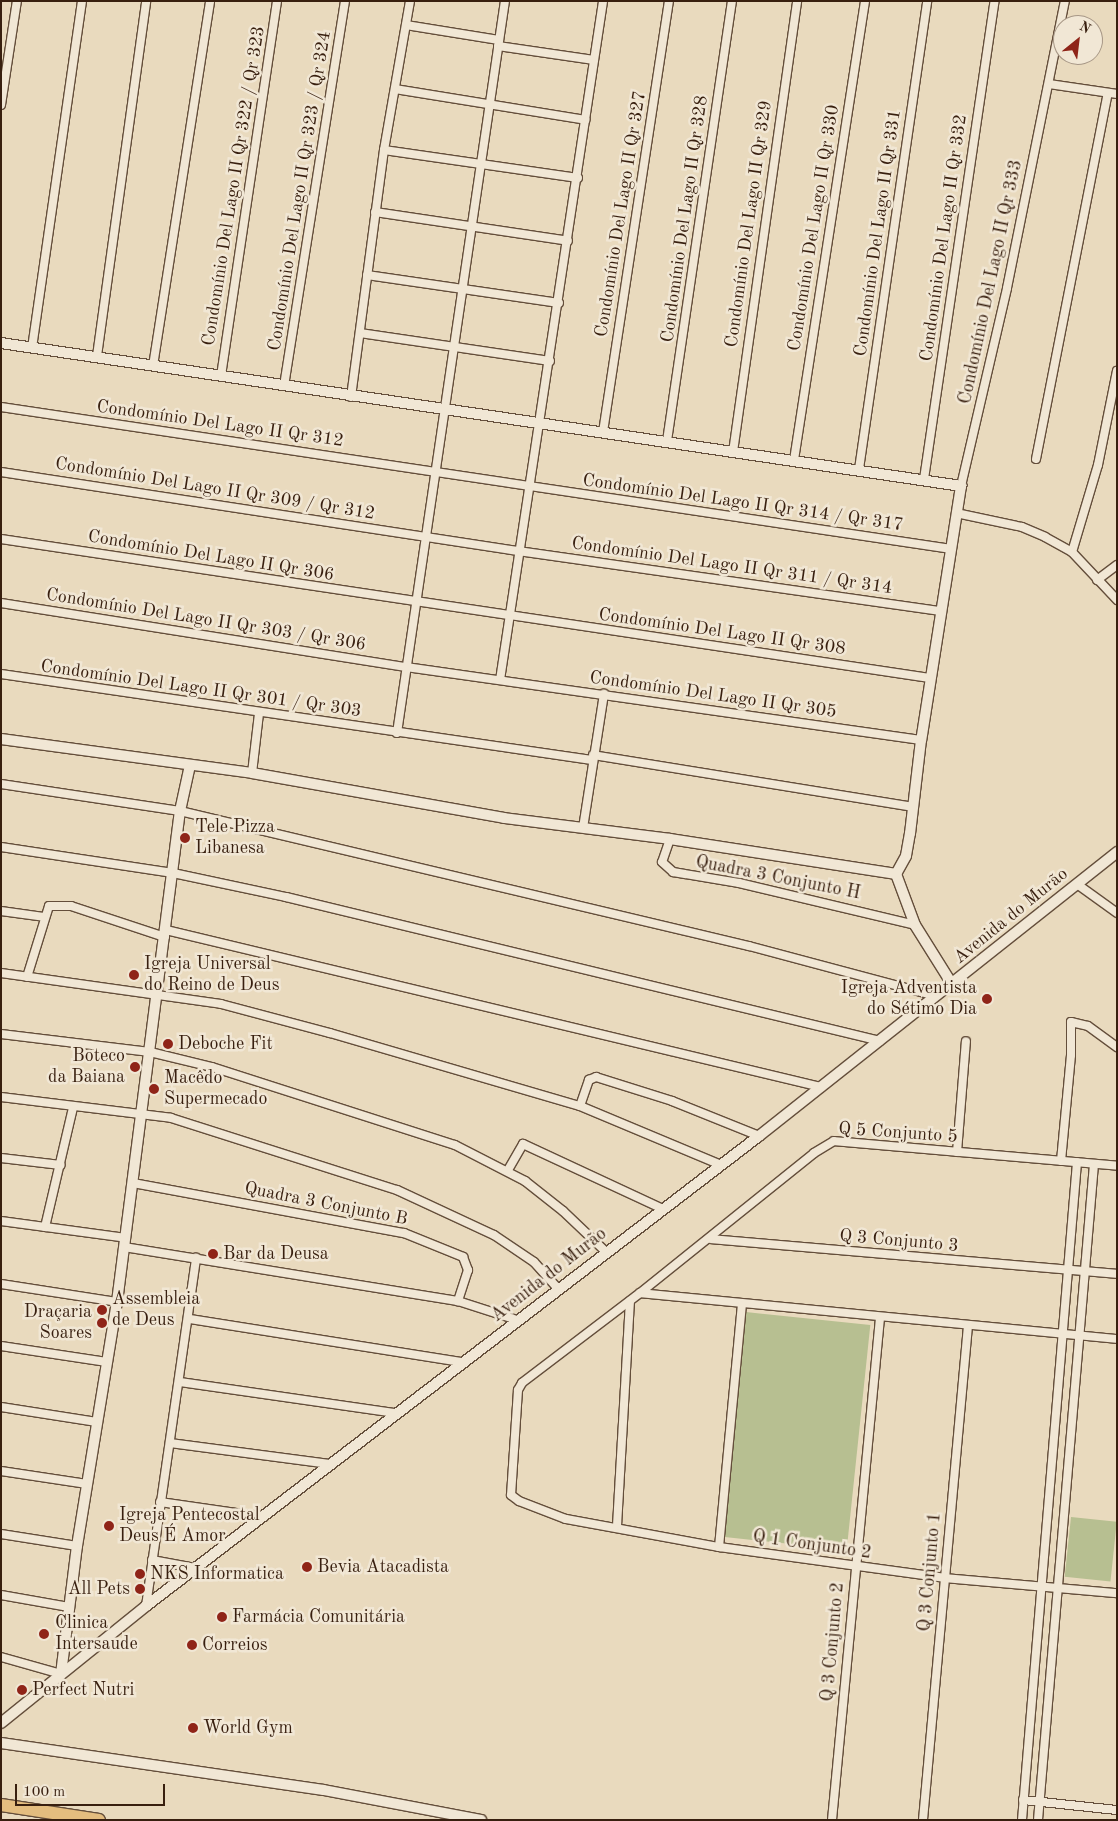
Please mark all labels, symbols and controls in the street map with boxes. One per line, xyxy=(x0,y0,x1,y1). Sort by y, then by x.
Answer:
north arrow xyxy=(1053,15,1103,65)
text: N xyxy=(1077,19,1093,36)
street label: Condomínio Del Lago II Qr 322 / Qr 323 xyxy=(198,24,270,348)
street label: Condomínio Del Lago II Qr 323 / Qr 324 xyxy=(264,29,336,353)
street label: Condomínio Del Lago II Qr 327 xyxy=(591,89,651,339)
street label: Condomínio Del Lago II Qr 328 xyxy=(657,94,713,344)
street label: Condomínio Del Lago II Qr 329 xyxy=(721,99,777,349)
street label: Condomínio Del Lago II Qr 330 xyxy=(784,103,844,353)
street label: Condomínio Del Lago II Qr 331 xyxy=(850,108,906,358)
street label: Condomínio Del Lago II Qr 332 xyxy=(916,113,972,363)
street label: Condomínio Del Lago II Qr 333 xyxy=(955,158,1027,406)
street label: Condomínio Del Lago II Qr 312 xyxy=(95,396,345,452)
street label: Condomínio Del Lago II Qr 309 / Qr 312 xyxy=(53,453,377,525)
street label: Condomínio Del Lago II Qr 314 / Qr 317 xyxy=(581,470,905,536)
street label: Condomínio Del Lago II Qr 306 xyxy=(86,526,336,586)
street label: Condomínio Del Lago II Qr 311 / Qr 314 xyxy=(570,533,894,599)
street label: Condomínio Del Lago II Qr 303 / Qr 306 xyxy=(44,584,368,656)
street label: Condomínio Del Lago II Qr 308 xyxy=(597,604,847,660)
street label: Condomínio Del Lago II Qr 301 / Qr 303 xyxy=(39,656,363,722)
street label: Condomínio Del Lago II Qr 305 xyxy=(588,667,838,723)
place label: Tele Pizza Libanesa xyxy=(195,817,275,860)
marker: Tele Pizza Libanesa xyxy=(179,832,191,844)
street label: Quadra 3 Conjunto H xyxy=(694,851,862,905)
street label: Avenida do Murão xyxy=(950,863,1072,969)
place label: Igreja Universal do Reino de Deus xyxy=(144,954,280,996)
marker: Igreja Universal do Reino de Deus xyxy=(128,969,140,981)
place label: Igreja Adventista do Sétimo Dia xyxy=(841,978,977,1021)
marker: Igreja Adventista do Sétimo Dia xyxy=(981,993,993,1005)
place label: Deboche Fit xyxy=(178,1033,273,1055)
marker: Deboche Fit xyxy=(162,1038,174,1050)
place label: Boteco da Baiana xyxy=(48,1046,125,1088)
marker: Boteco da Baiana xyxy=(129,1061,141,1073)
place label: Macêdo Supermecado xyxy=(164,1068,267,1110)
marker: Macêdo Supermecado xyxy=(148,1083,160,1095)
street label: Q 5 Conjunto 5 xyxy=(838,1118,958,1148)
street label: Quadra 3 Conjunto B xyxy=(243,1178,409,1230)
street label: Avenida do Murão xyxy=(487,1223,611,1327)
street label: Q 3 Conjunto 3 xyxy=(838,1225,960,1257)
place label: Bar da Deusa xyxy=(223,1243,329,1265)
marker: Bar da Deusa xyxy=(207,1248,219,1260)
place label: Assembleia de Deus xyxy=(112,1289,200,1332)
place label: Draçaria Soares xyxy=(24,1302,92,1345)
marker: Assembleia de Deus xyxy=(96,1304,108,1316)
marker: Draçaria Soares xyxy=(96,1317,108,1329)
place label: Igreja Pentecostal Deus É Amor xyxy=(119,1505,260,1548)
street label: Q 3 Conjunto 1 xyxy=(914,1511,946,1633)
marker: Igreja Pentecostal Deus É Amor xyxy=(103,1520,115,1532)
street label: Q 1 Conjunto 2 xyxy=(751,1526,873,1564)
place label: Bevia Atacadista xyxy=(317,1556,449,1578)
marker: Bevia Atacadista xyxy=(301,1561,313,1573)
place label: NKS Informatica xyxy=(150,1563,284,1585)
marker: NKS Informatica xyxy=(134,1568,146,1580)
place label: All Pets xyxy=(68,1578,130,1600)
street label: Q 3 Conjunto 2 xyxy=(817,1581,849,1703)
marker: All Pets xyxy=(134,1583,146,1595)
place label: Farmácia Comunitária xyxy=(232,1606,405,1628)
marker: Farmácia Comunitária xyxy=(216,1611,228,1623)
place label: Clinica Intersaude xyxy=(55,1613,138,1656)
marker: Clinica Intersaude xyxy=(37,1627,51,1641)
place label: Correios xyxy=(202,1634,268,1656)
marker: Correios xyxy=(186,1639,198,1651)
place label: Perfect Nutri xyxy=(32,1679,134,1701)
marker: Perfect Nutri xyxy=(16,1684,28,1696)
place label: World Gym xyxy=(203,1717,293,1739)
marker: World Gym xyxy=(187,1722,199,1734)
scale bar xyxy=(18,1774,168,1806)
text: 100 m xyxy=(23,1785,65,1800)

